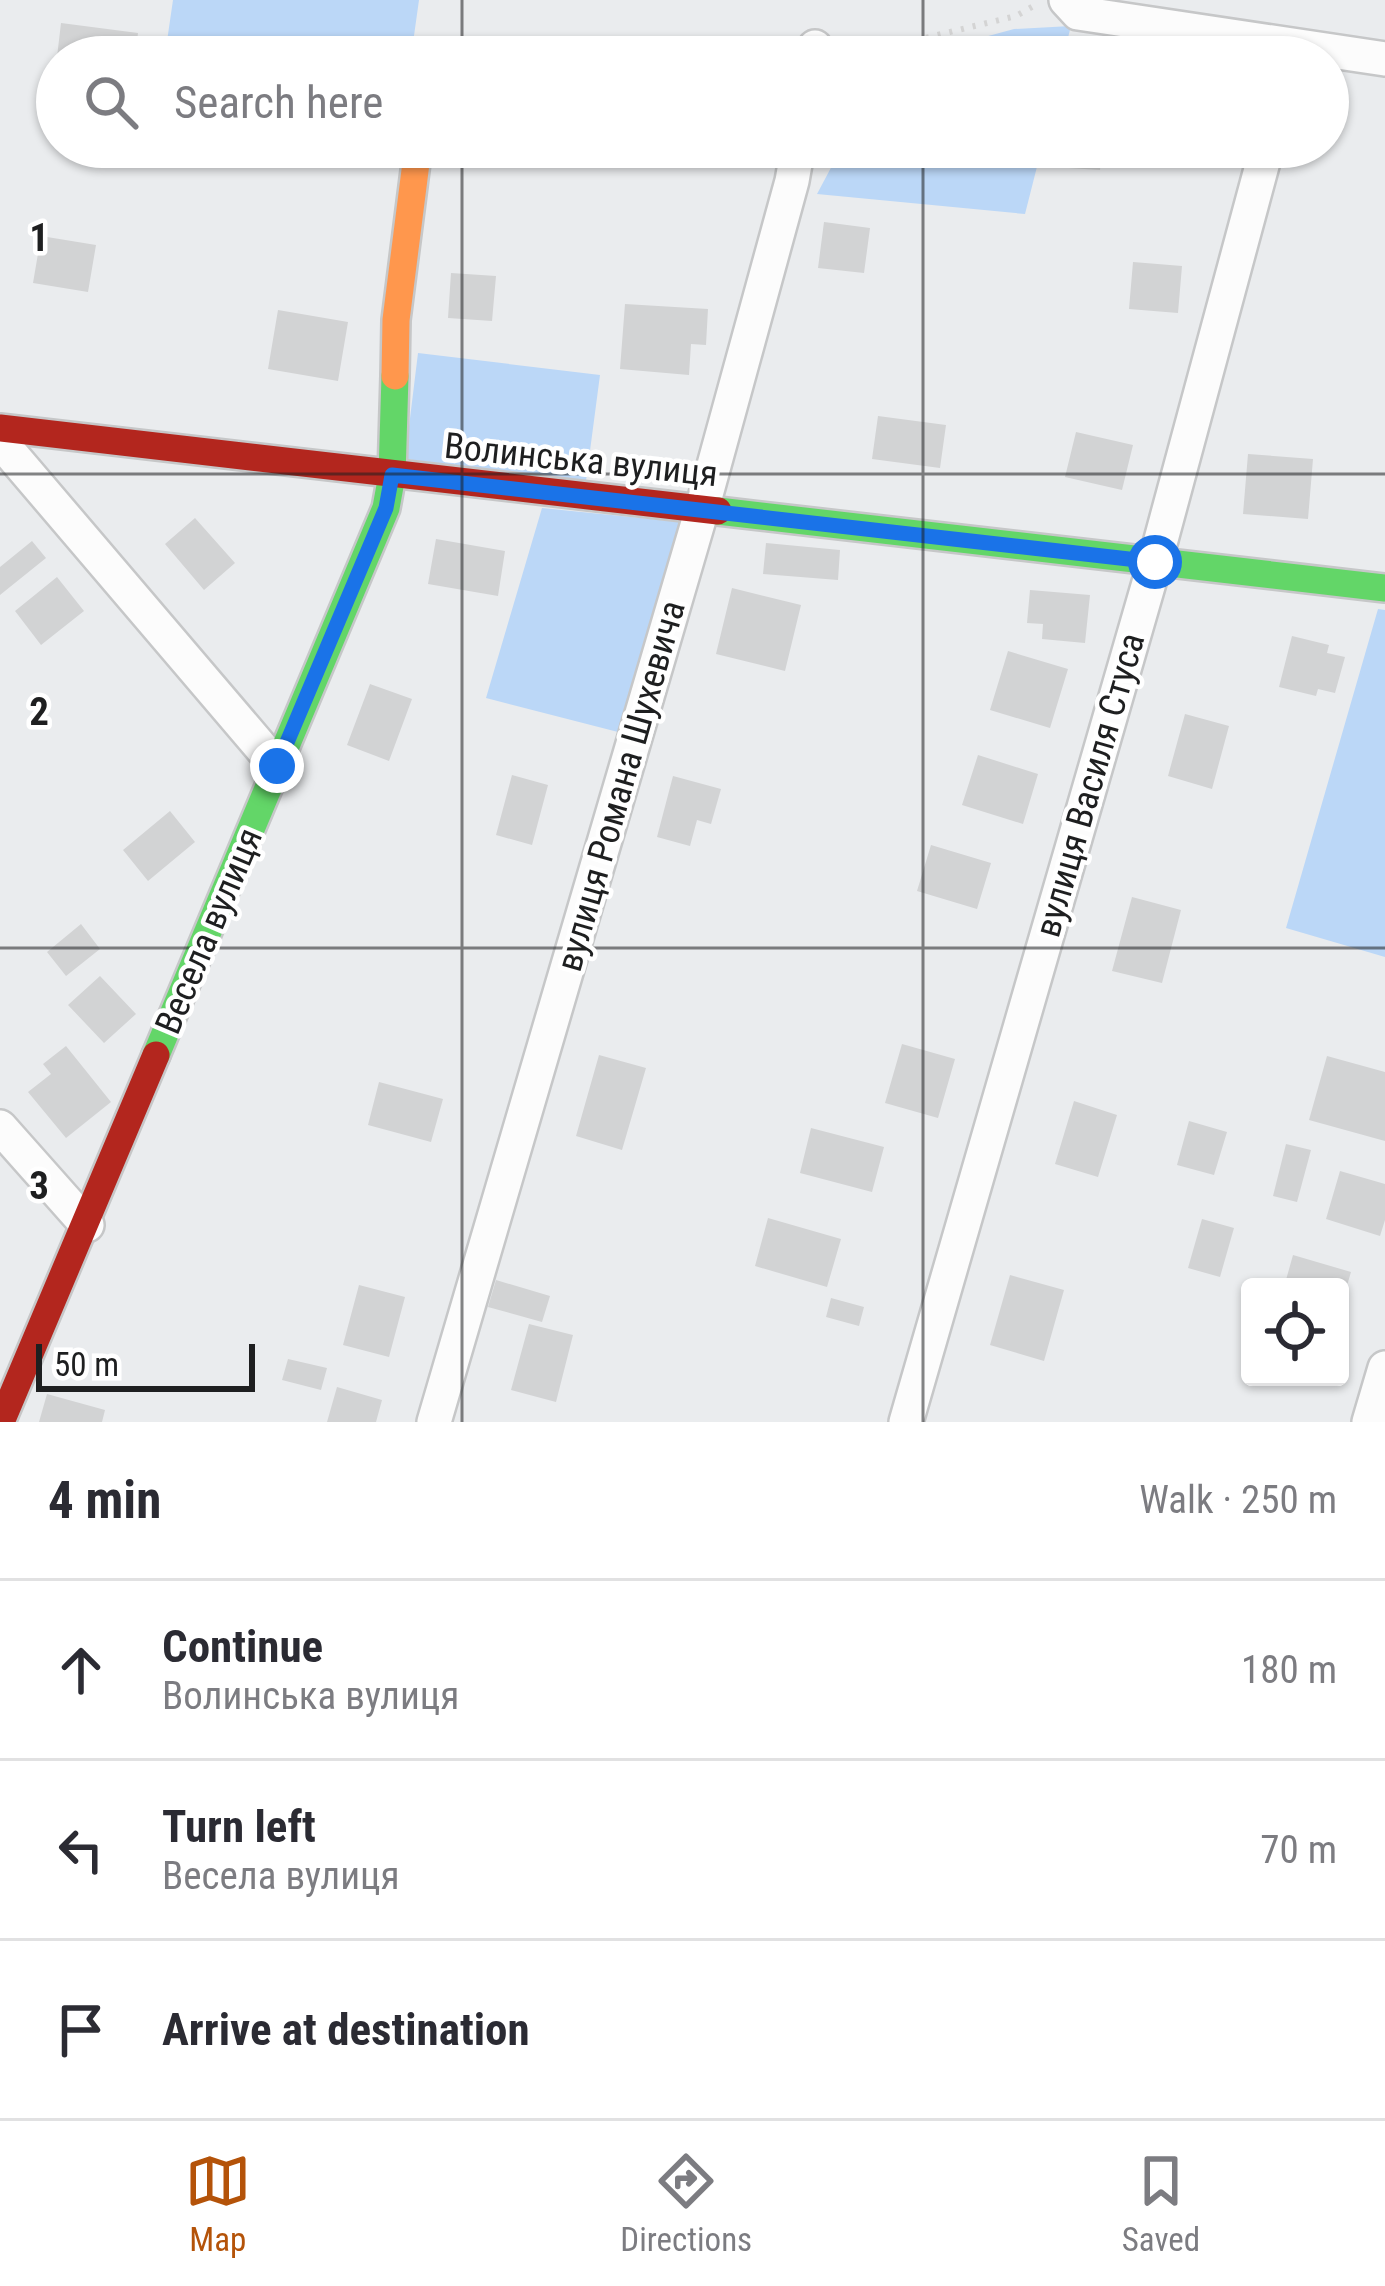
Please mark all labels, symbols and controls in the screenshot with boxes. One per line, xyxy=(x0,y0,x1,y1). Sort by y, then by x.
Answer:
search box xyxy=(36,36,1349,168)
icon: search xyxy=(78,69,144,135)
text: Search here xyxy=(174,76,383,129)
text: 1 xyxy=(29,215,49,261)
street label: Волинська вулиця xyxy=(442,425,720,495)
route start xyxy=(1128,535,1182,589)
street label: вулиця Романа Шухевича xyxy=(548,596,694,976)
street label: вулиця Василя Стуса xyxy=(1027,628,1153,942)
text: 2 xyxy=(29,689,49,735)
route end xyxy=(250,739,304,793)
street label: Весела вулиця xyxy=(147,822,271,1040)
text: 3 xyxy=(29,1163,49,1209)
map controls xyxy=(1241,1278,1349,1386)
button: locate xyxy=(1241,1278,1349,1386)
scale bar xyxy=(36,1338,255,1391)
text: 50 m xyxy=(54,1345,119,1384)
text: 4 min xyxy=(48,1471,161,1530)
text: Walk · 250 m xyxy=(1139,1477,1337,1523)
text: Continue xyxy=(162,1620,323,1673)
icon: ahead xyxy=(48,1637,114,1703)
text: 180 m xyxy=(1241,1647,1337,1693)
text: Волинська вулиця xyxy=(162,1673,459,1719)
text: Turn left xyxy=(162,1800,316,1853)
icon: left xyxy=(48,1817,114,1883)
text: 70 m xyxy=(1260,1827,1337,1873)
text: Весела вулиця xyxy=(162,1853,400,1899)
icon: arrive xyxy=(48,1997,114,2063)
text: Arrive at destination xyxy=(162,2003,530,2056)
tab: Map xyxy=(185,2148,251,2259)
tab: Directions xyxy=(620,2148,752,2259)
tab: Saved xyxy=(1122,2148,1200,2259)

